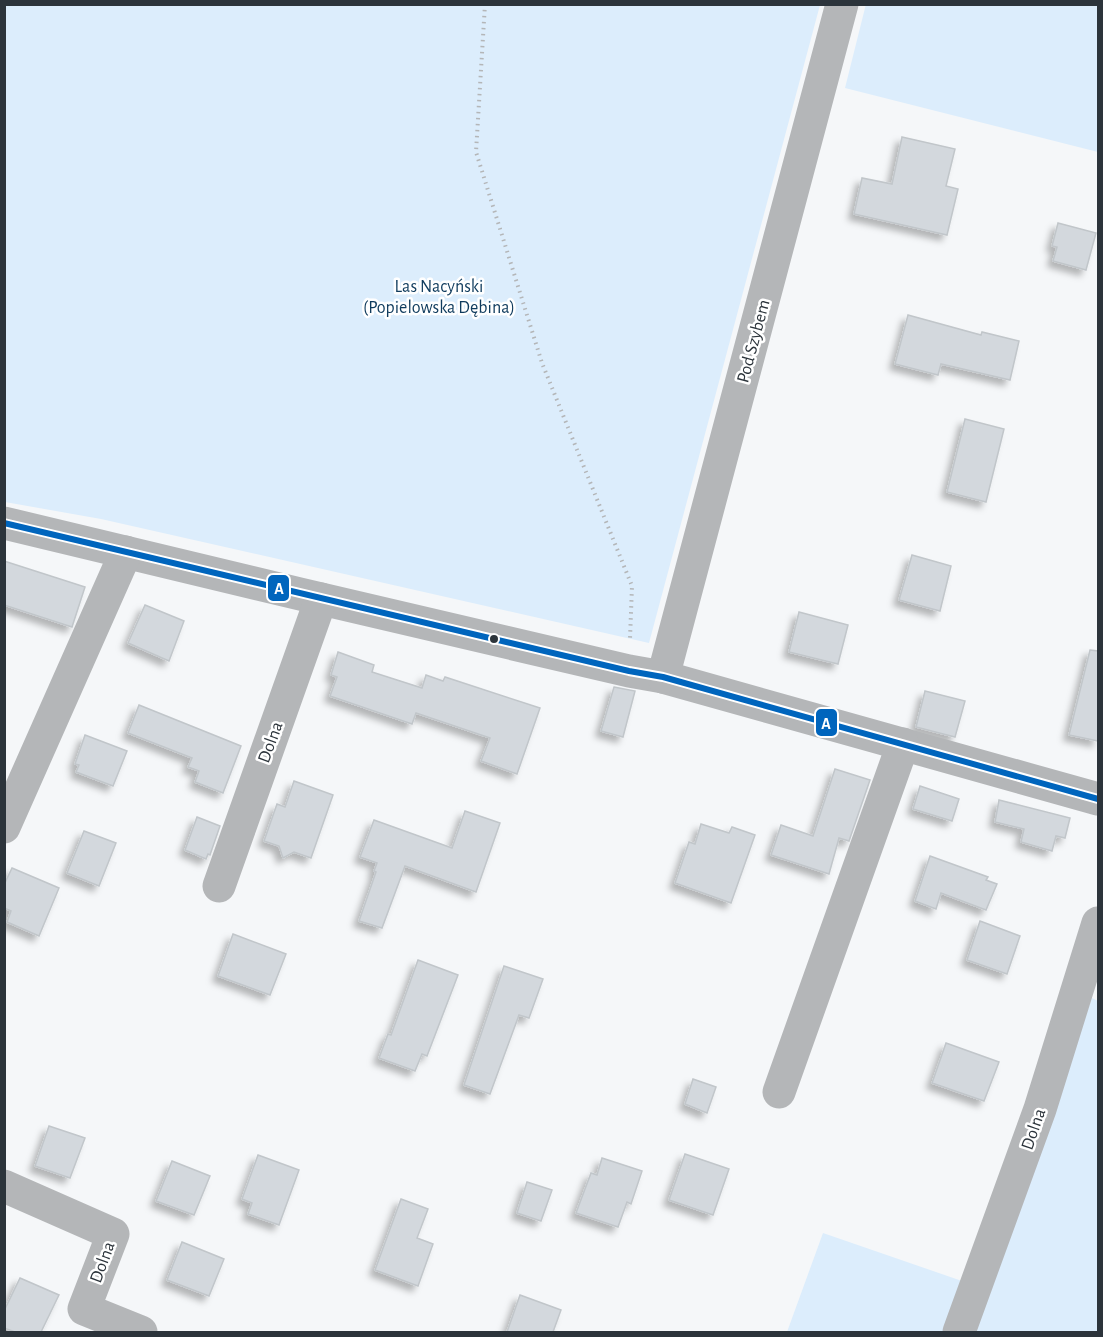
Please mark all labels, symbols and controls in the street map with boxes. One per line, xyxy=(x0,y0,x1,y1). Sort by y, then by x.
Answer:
park label: Las Nacyński (Popielowska Dębina) xyxy=(363,278,515,317)
street label: Pod Szybem xyxy=(734,298,774,385)
line badge: A xyxy=(267,574,290,602)
text: A xyxy=(274,581,284,597)
unlabelled marker xyxy=(488,633,500,645)
line badge: A xyxy=(815,708,838,737)
text: A xyxy=(821,716,831,732)
street label: Dolna xyxy=(255,719,287,765)
street label: Dolna xyxy=(1019,1106,1049,1152)
street label: Dolna xyxy=(87,1239,119,1285)

